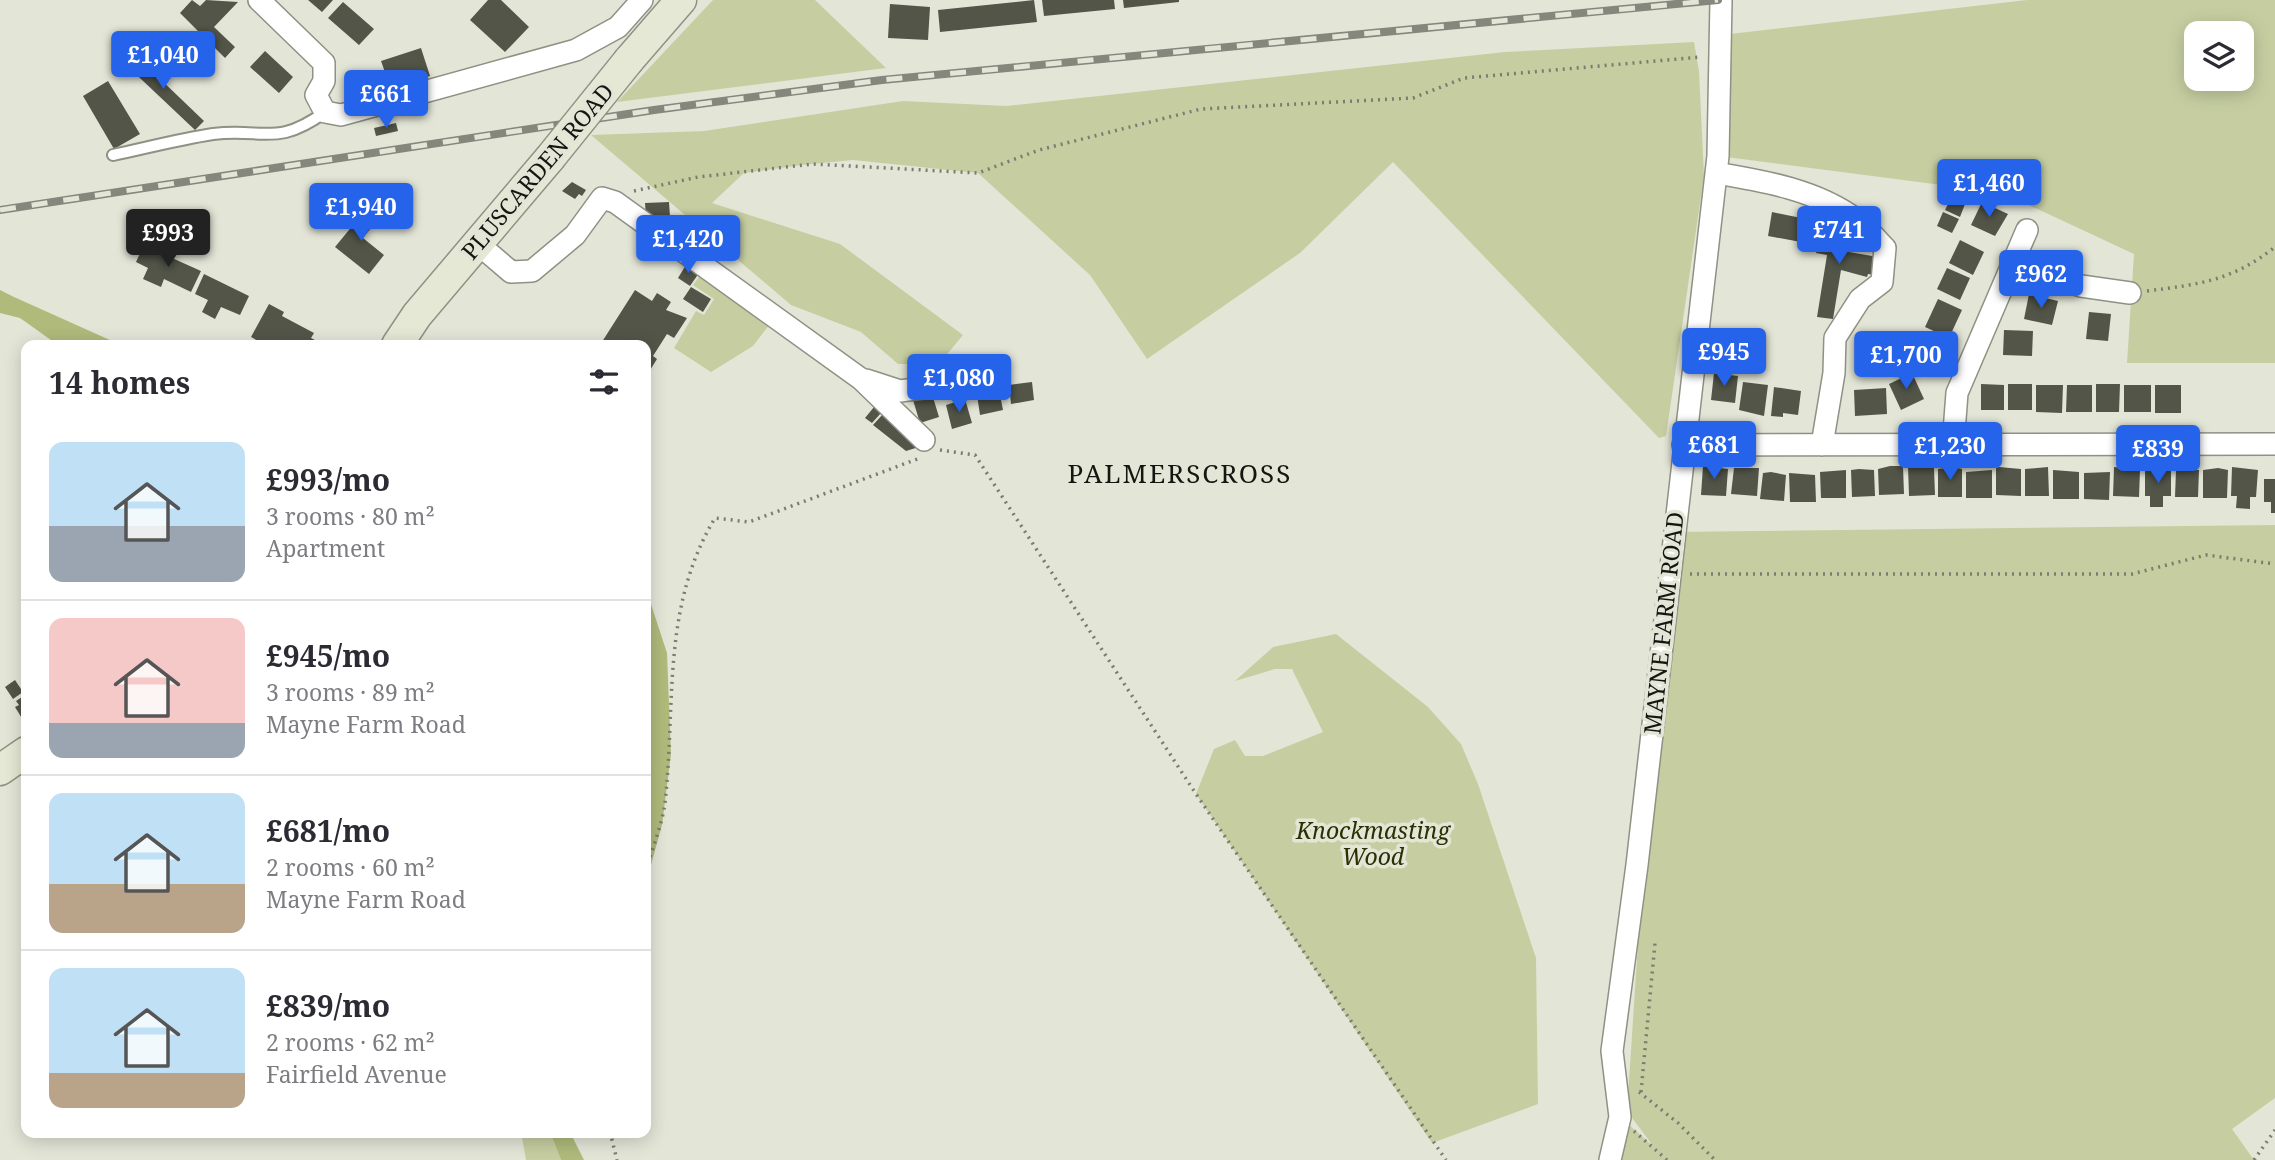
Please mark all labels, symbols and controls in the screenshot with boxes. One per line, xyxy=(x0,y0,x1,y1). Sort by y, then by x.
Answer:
map controls xyxy=(2184,21,2254,91)
button: layers xyxy=(2184,21,2254,91)
pin: £1,040 xyxy=(106,32,220,91)
text: £1,040 xyxy=(127,38,199,70)
pin: £661 xyxy=(345,71,427,130)
street label: PLUSCARDEN ROAD xyxy=(454,76,620,266)
text: £661 xyxy=(360,77,412,109)
pin: £1,460 xyxy=(1932,160,2046,219)
text: £1,460 xyxy=(1953,166,2025,198)
pin: £1,940 xyxy=(304,184,418,243)
text: £1,940 xyxy=(325,190,397,222)
pin: £741 xyxy=(1798,206,1880,266)
pin: £993 xyxy=(127,210,209,269)
text: £741 xyxy=(1813,213,1865,245)
text: £993 xyxy=(142,216,194,248)
pin: £1,420 xyxy=(631,216,745,275)
text: £1,420 xyxy=(652,222,724,254)
pin: £962 xyxy=(2000,250,2082,310)
text: £962 xyxy=(2015,257,2067,289)
pin: £945 xyxy=(1683,328,1765,388)
pin: £1,700 xyxy=(1849,332,1963,391)
text: £945 xyxy=(1698,335,1750,367)
text: £1,700 xyxy=(1870,338,1942,370)
pin: £1,080 xyxy=(902,354,1016,414)
text: £1,080 xyxy=(923,361,995,393)
text: 14 homes xyxy=(49,362,190,403)
icon: filters xyxy=(585,363,623,401)
pin: £681 xyxy=(1673,421,1755,481)
pin: £1,230 xyxy=(1893,422,2007,482)
pin: £839 xyxy=(2117,426,2199,485)
text: £681 xyxy=(1688,428,1740,460)
text: £1,230 xyxy=(1914,429,1986,461)
text: £839 xyxy=(2132,432,2184,464)
district label: PALMERSCROSS xyxy=(1068,455,1292,491)
text: £993/mo xyxy=(266,459,390,500)
icon: home xyxy=(105,470,189,554)
text: 3 rooms · 80 m² xyxy=(266,500,435,532)
street label: MAYNE FARM ROAD xyxy=(1635,510,1691,736)
text: Apartment xyxy=(266,532,385,564)
text: £945/mo xyxy=(266,635,390,676)
icon: home xyxy=(105,646,189,730)
text: 3 rooms · 89 m² xyxy=(266,676,435,708)
text: Mayne Farm Road xyxy=(266,708,466,740)
text: £681/mo xyxy=(266,810,390,851)
park label: Knockmasting Wood xyxy=(1295,814,1451,872)
icon: home xyxy=(105,821,189,905)
text: 2 rooms · 60 m² xyxy=(266,851,435,883)
text: Mayne Farm Road xyxy=(266,883,466,915)
text: £839/mo xyxy=(266,985,390,1026)
icon: home xyxy=(105,996,189,1080)
text: 2 rooms · 62 m² xyxy=(266,1026,435,1058)
text: Fairfield Avenue xyxy=(266,1058,447,1090)

